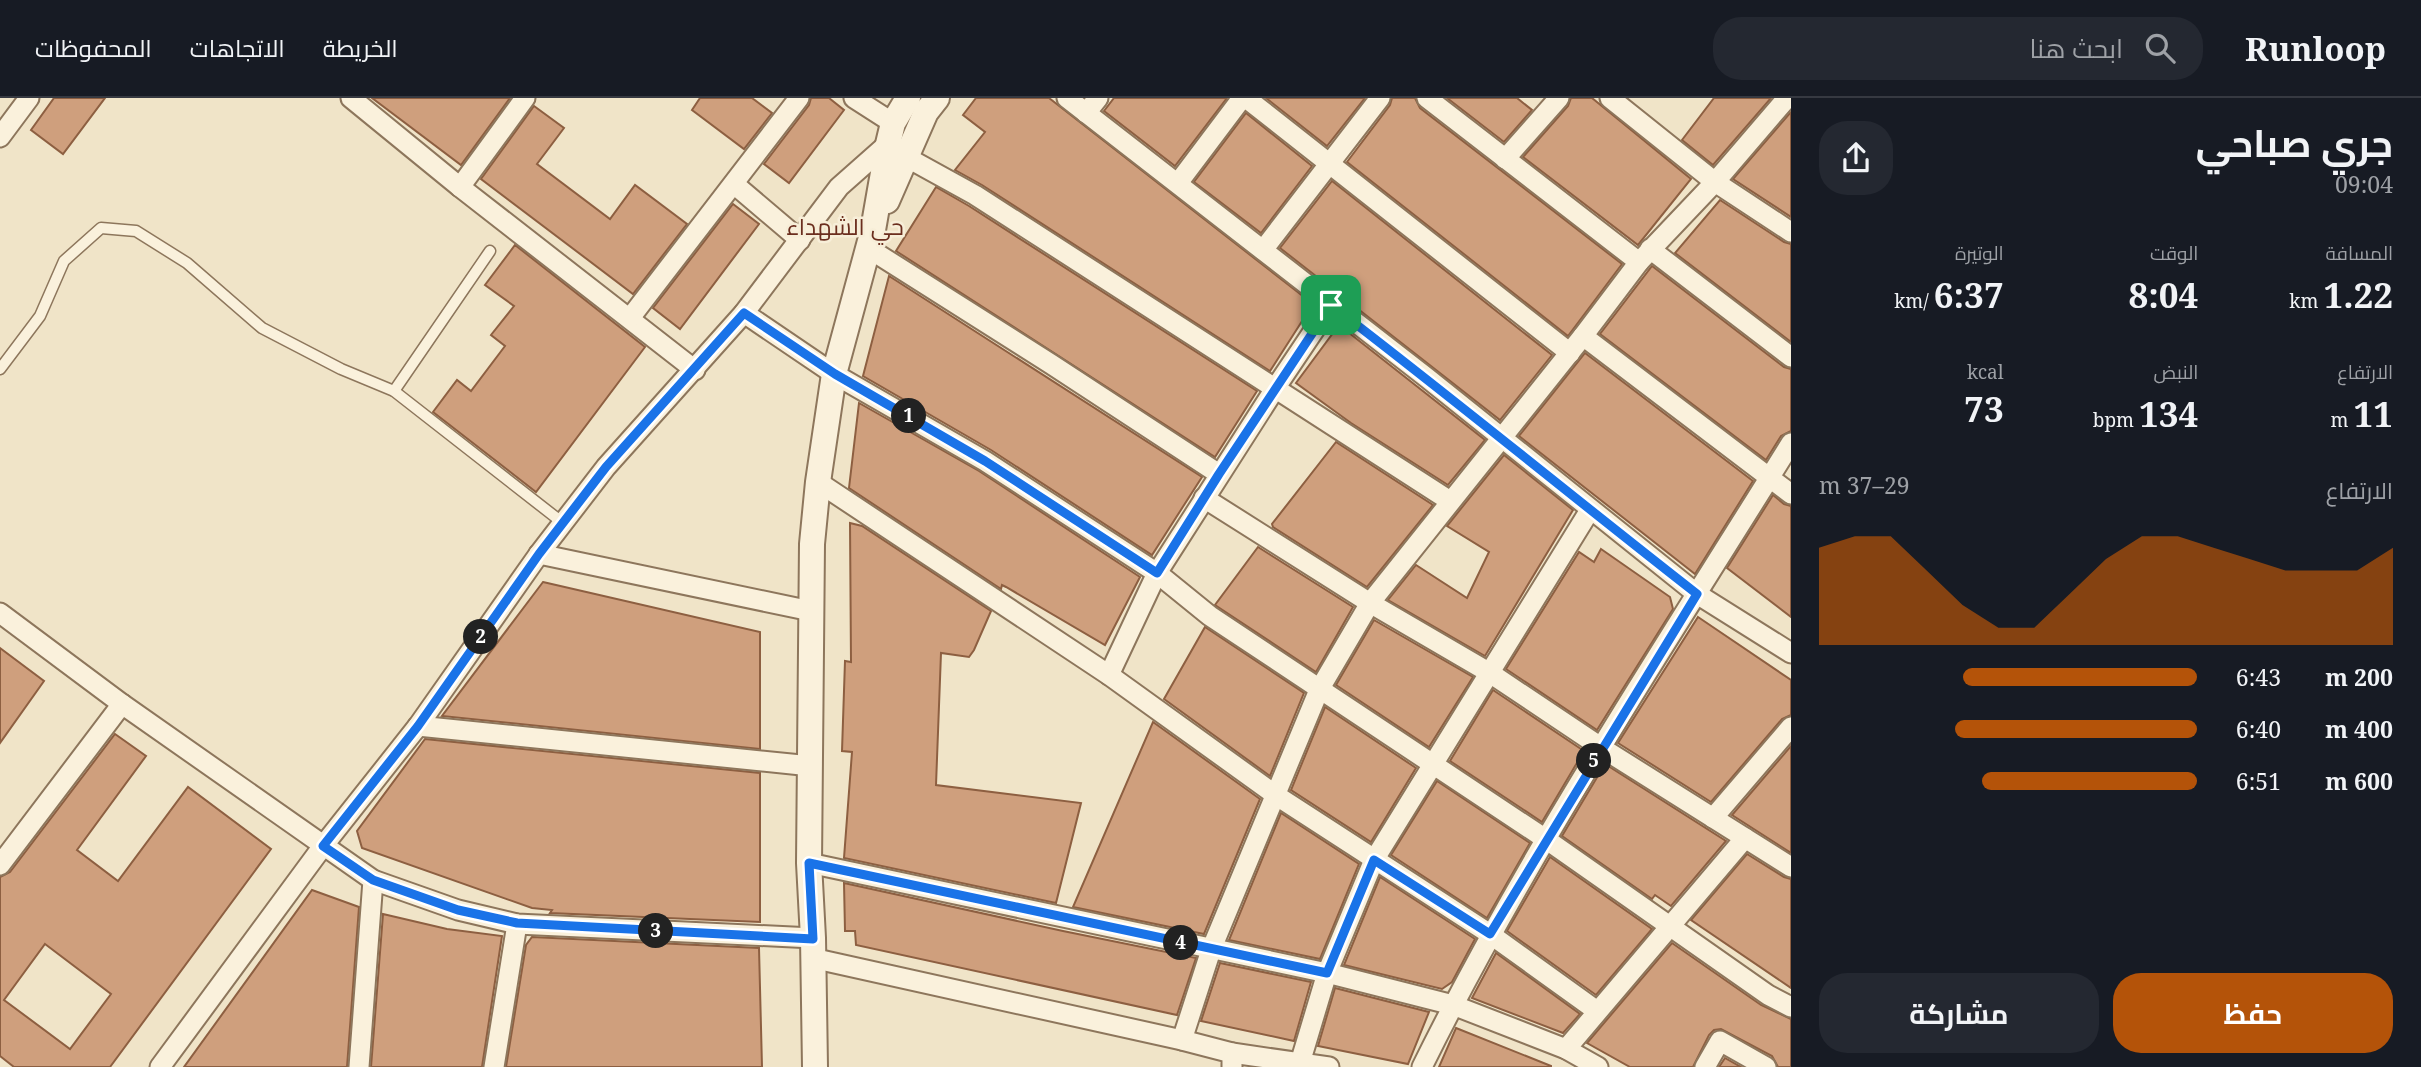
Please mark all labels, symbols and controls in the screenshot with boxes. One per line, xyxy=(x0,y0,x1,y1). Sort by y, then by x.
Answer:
search box xyxy=(1713,17,2203,80)
text: Runloop xyxy=(2245,26,2386,71)
icon: search xyxy=(2141,29,2179,67)
text: ابحث هنا xyxy=(2029,30,2123,66)
text: المحفوظات xyxy=(35,31,152,64)
text: الاتجاهات xyxy=(190,31,285,64)
text: الخريطة xyxy=(323,31,398,64)
text: جري صباحي xyxy=(2196,116,2393,168)
button: share xyxy=(1819,121,1893,195)
text: 09:04 xyxy=(2335,168,2393,200)
district label: حي الشهداء xyxy=(786,210,904,245)
text: الوتيرة xyxy=(1955,240,2004,266)
text: الوقت xyxy=(2150,240,2198,266)
text: المسافة xyxy=(2325,240,2393,266)
text: 6:37 xyxy=(1934,271,2004,318)
text: 8:04 xyxy=(2128,271,2198,318)
text: 1.22 xyxy=(2323,271,2393,318)
pin xyxy=(1301,275,1361,335)
icon: arrive xyxy=(1312,286,1350,324)
text: /km xyxy=(1894,288,1934,314)
text: km xyxy=(2289,288,2323,314)
text: kcal xyxy=(1967,359,2004,385)
text: النبض xyxy=(2154,359,2198,385)
text: الارتفاع xyxy=(2337,359,2393,385)
text: 73 xyxy=(1964,385,2004,432)
text: 134 xyxy=(2139,390,2198,437)
text: 11 xyxy=(2353,390,2393,437)
pin: 1 xyxy=(892,398,926,434)
text: 1 xyxy=(903,402,914,428)
text: bpm xyxy=(2093,407,2139,433)
text: m xyxy=(2331,407,2353,433)
text: 29–37 m xyxy=(1819,469,1910,501)
text: الارتفاع xyxy=(2326,474,2393,506)
pin: 2 xyxy=(463,620,498,654)
text: 2 xyxy=(475,623,486,649)
text: 6:43 xyxy=(2236,661,2281,693)
text: 200 m xyxy=(2325,661,2393,693)
text: 6:40 xyxy=(2236,713,2281,745)
text: 400 m xyxy=(2325,713,2393,745)
pin: 5 xyxy=(1576,744,1612,778)
text: 5 xyxy=(1588,747,1599,773)
text: 6:51 xyxy=(2236,765,2281,797)
text: 600 m xyxy=(2325,765,2393,797)
pin: 3 xyxy=(638,914,674,948)
text: 3 xyxy=(650,917,661,943)
pin: 4 xyxy=(1164,926,1198,960)
text: 4 xyxy=(1175,929,1186,955)
button: مشاركة xyxy=(1819,973,2099,1053)
button: حفظ xyxy=(2113,973,2393,1053)

